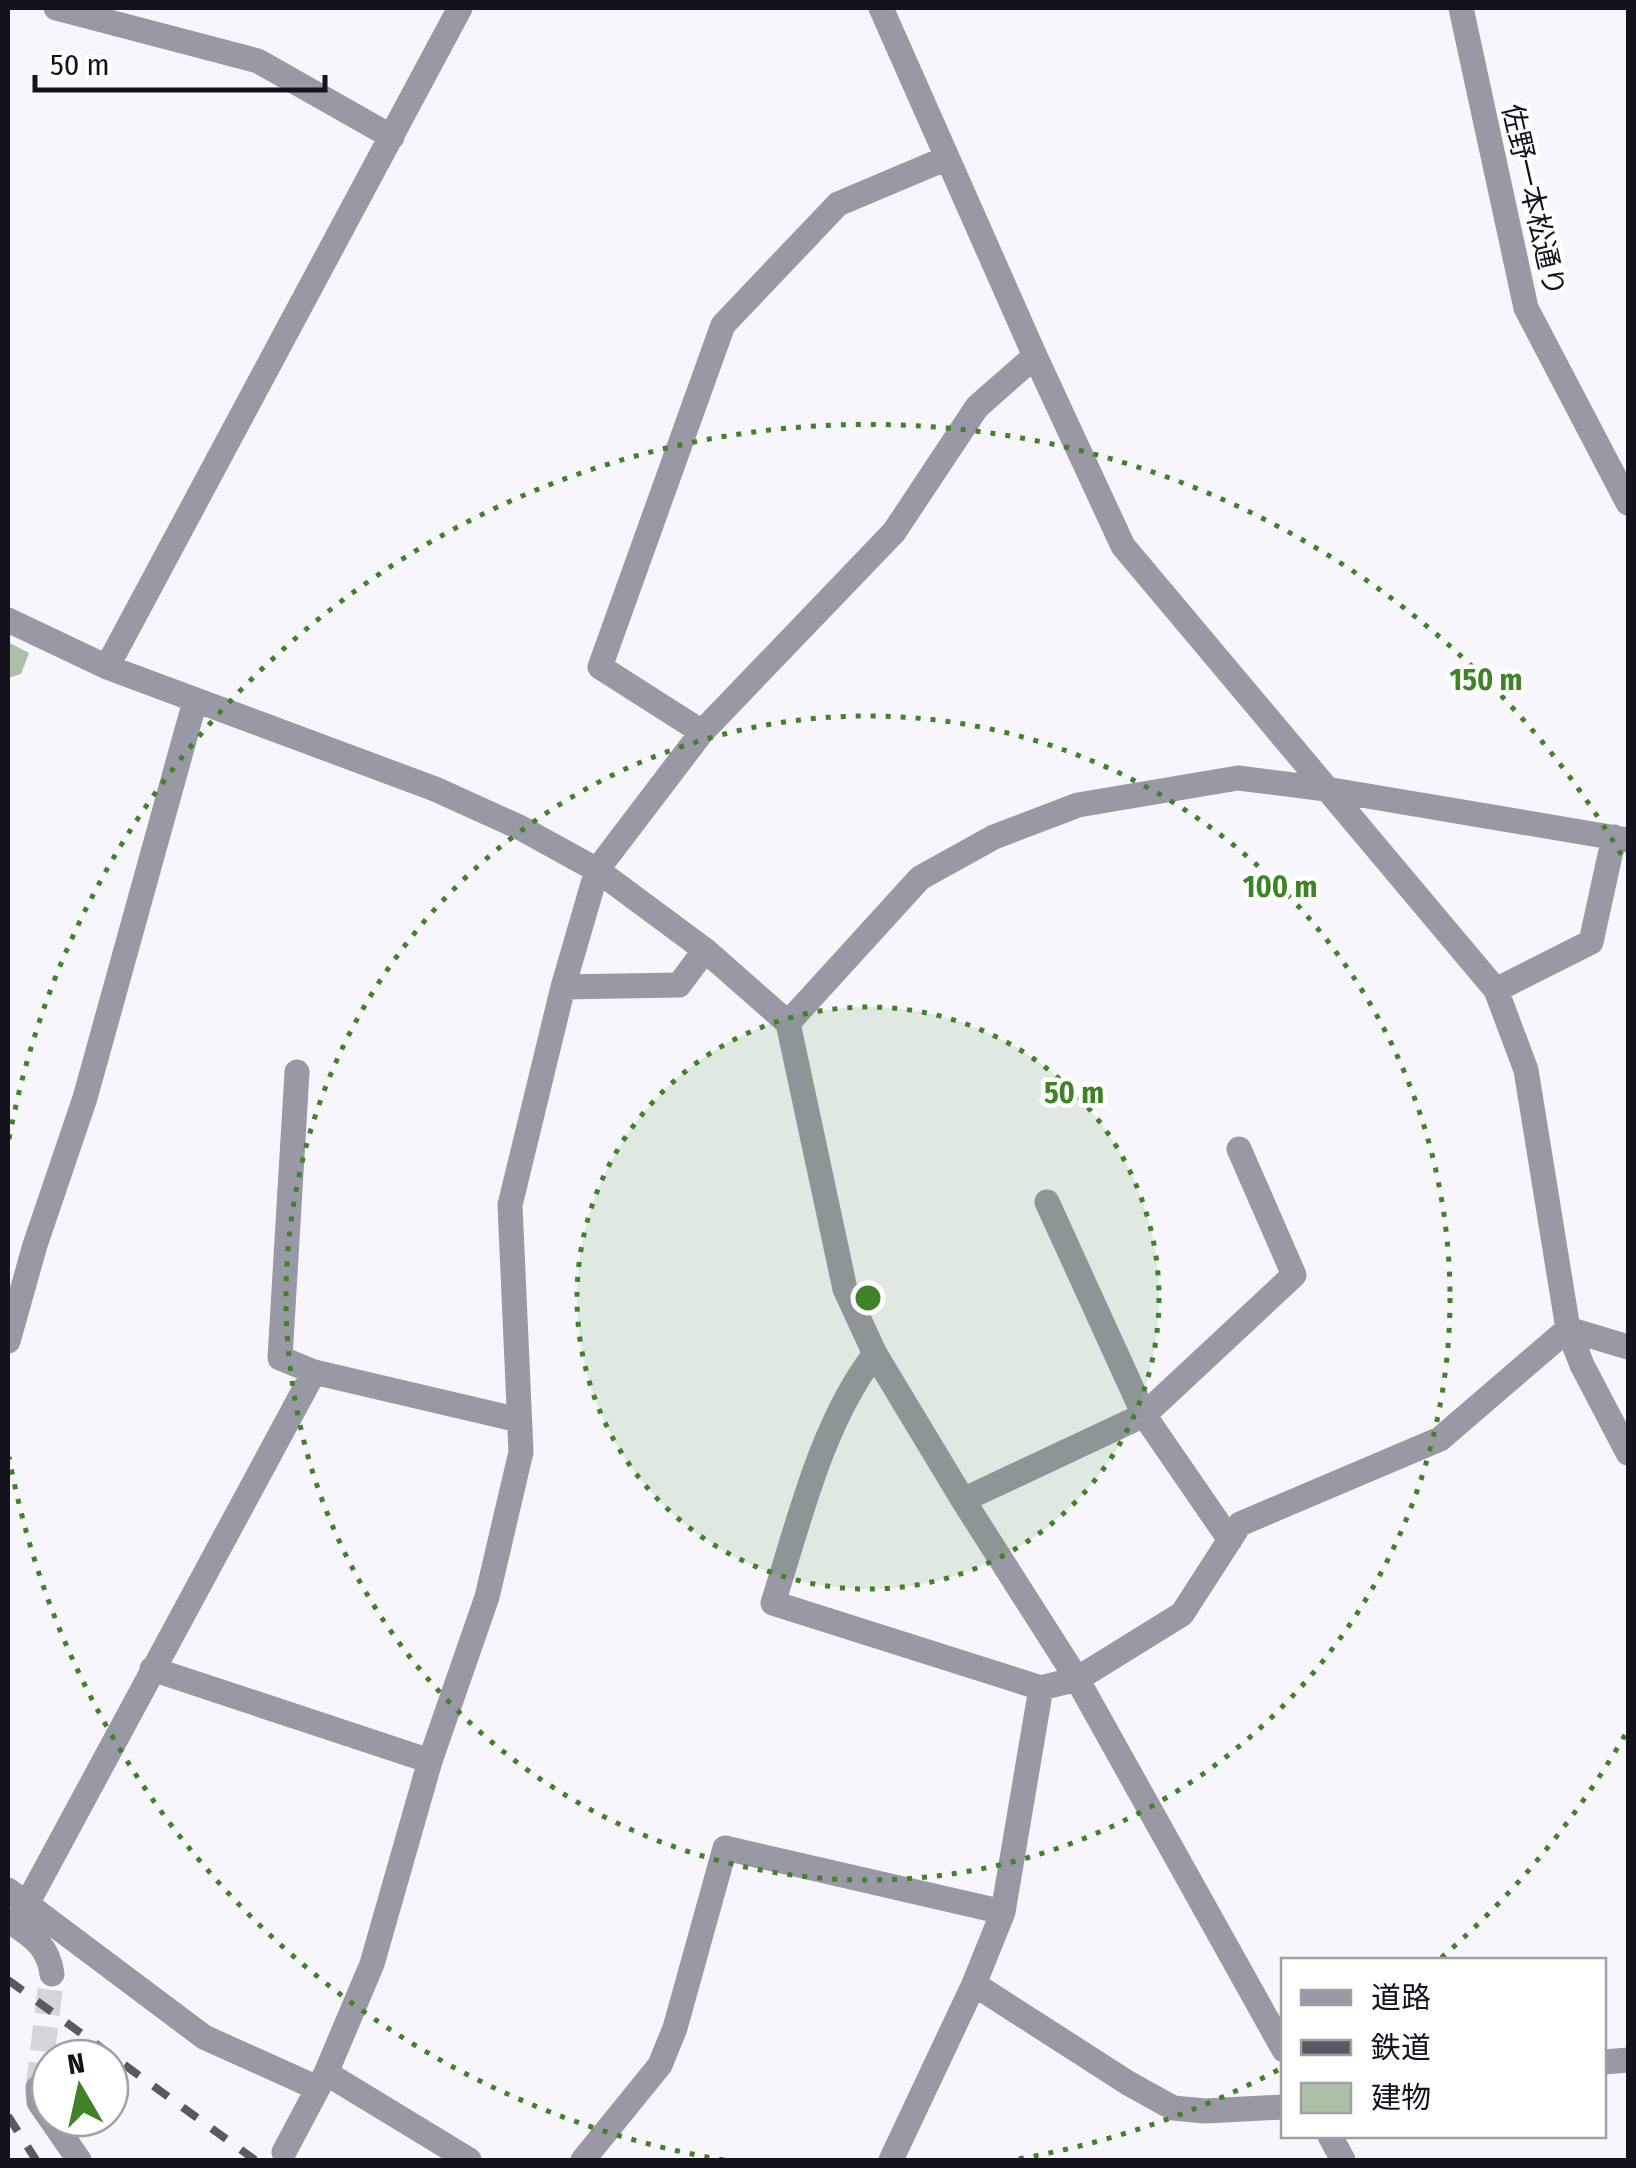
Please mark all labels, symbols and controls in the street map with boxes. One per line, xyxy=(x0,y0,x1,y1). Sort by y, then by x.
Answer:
scale bar xyxy=(35,30,325,92)
text: 50 m xyxy=(50,47,110,83)
street label: 佐野一本松通り xyxy=(1495,101,1572,299)
text: 150 m xyxy=(1450,662,1522,698)
text: 100 m xyxy=(1243,869,1317,905)
text: 50 m xyxy=(1044,1075,1104,1111)
centre of rings xyxy=(850,1280,886,1316)
legend xyxy=(1281,1958,1606,2138)
text: 道路 xyxy=(1371,1980,1431,2016)
text: 鉄道 xyxy=(1371,2030,1431,2066)
north arrow xyxy=(30,2038,130,2138)
text: N xyxy=(65,2046,87,2081)
text: 建物 xyxy=(1371,2080,1431,2116)

